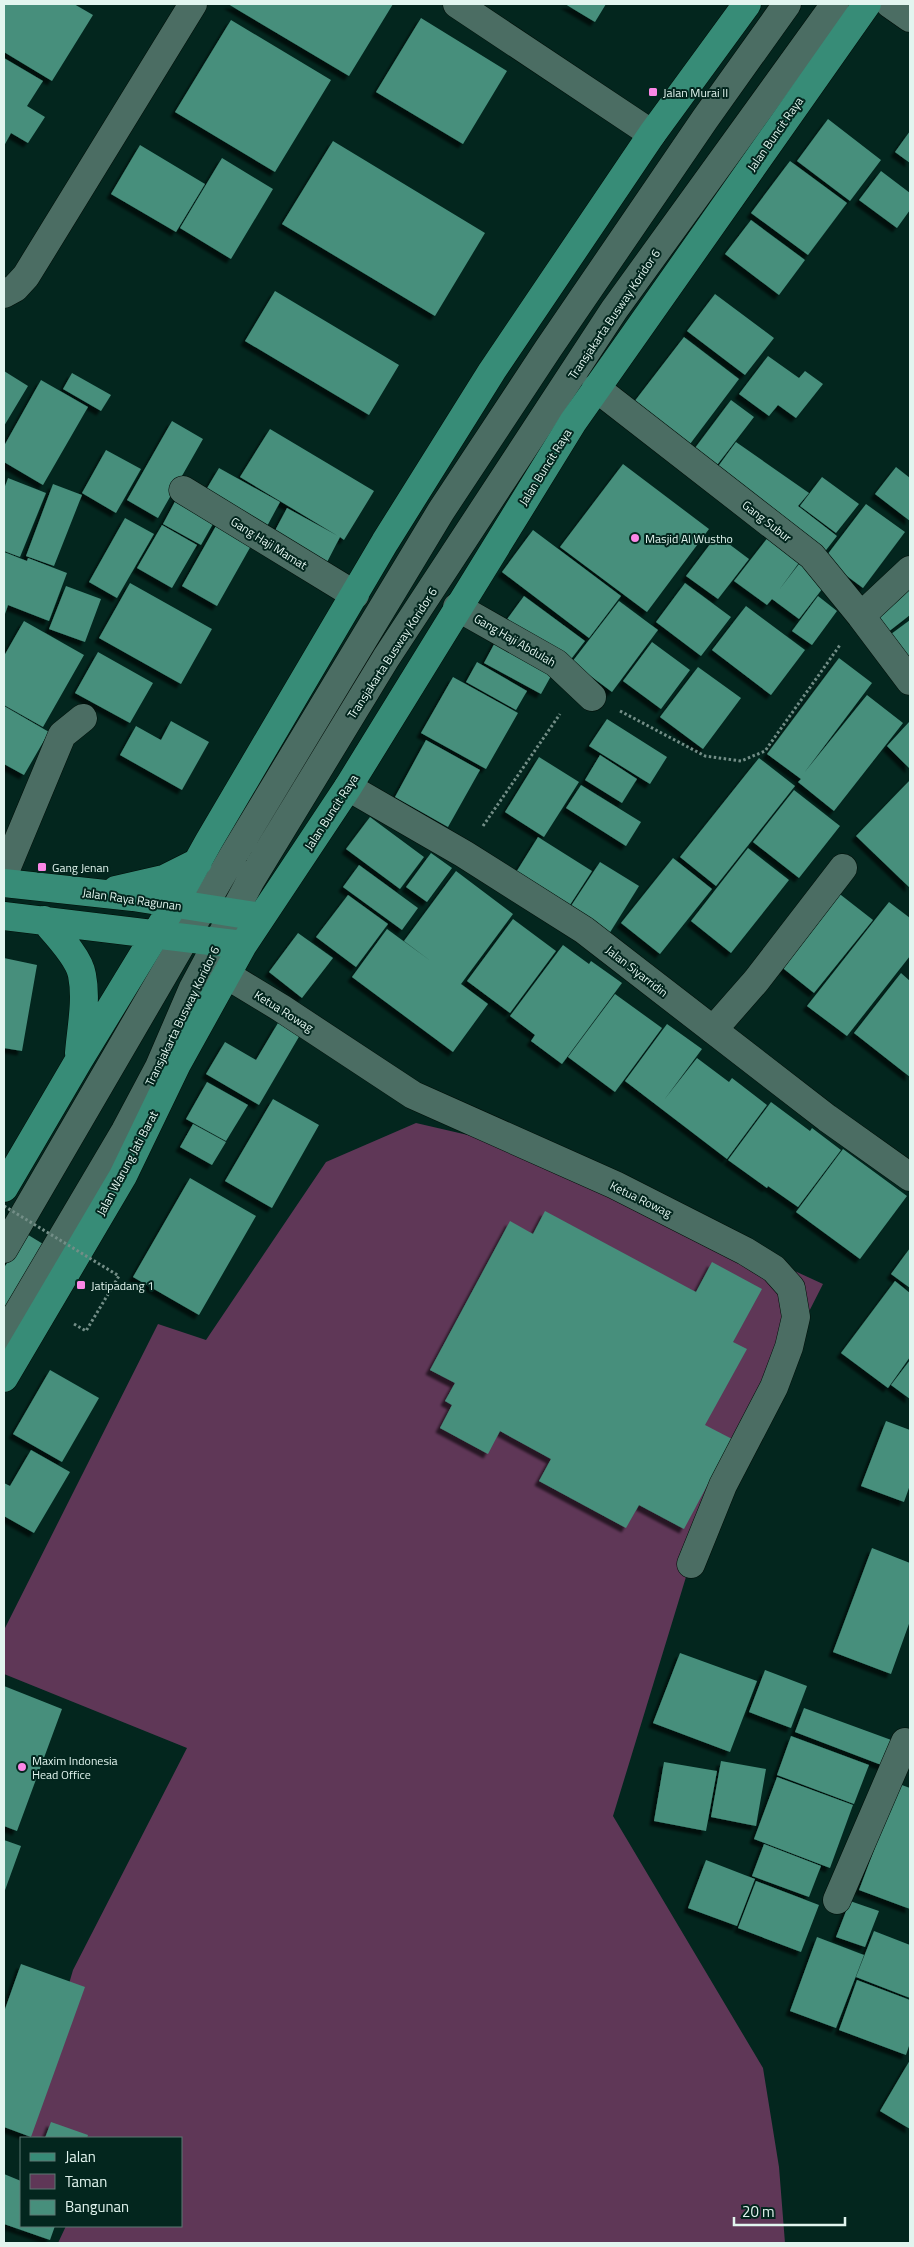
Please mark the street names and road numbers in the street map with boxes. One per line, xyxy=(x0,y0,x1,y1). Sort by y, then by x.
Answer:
street label: Jalan Buncit Raya xyxy=(742,93,808,175)
street label: Transjakarta Busway Koridor 6 xyxy=(563,245,665,383)
street label: Jalan Buncit Raya xyxy=(514,425,576,509)
street label: Gang Subur xyxy=(738,496,796,546)
street label: Gang Haji Mamat xyxy=(227,512,312,575)
street label: Transjakarta Busway Koridor 6 xyxy=(342,583,442,723)
street label: Gang Haji Abdulah xyxy=(470,609,560,671)
street label: Jalan Buncit Raya xyxy=(299,770,363,854)
street label: Jalan Raya Ragunan xyxy=(81,883,183,915)
street label: Jalan Siyarridin xyxy=(602,941,672,1001)
street label: Transjakarta Busway Koridor 6 xyxy=(140,943,224,1089)
street label: Ketua Rowag xyxy=(251,985,317,1037)
street label: Jalan Warung Jati Barat xyxy=(91,1106,163,1219)
street label: Ketua Rowag xyxy=(607,1176,675,1222)

